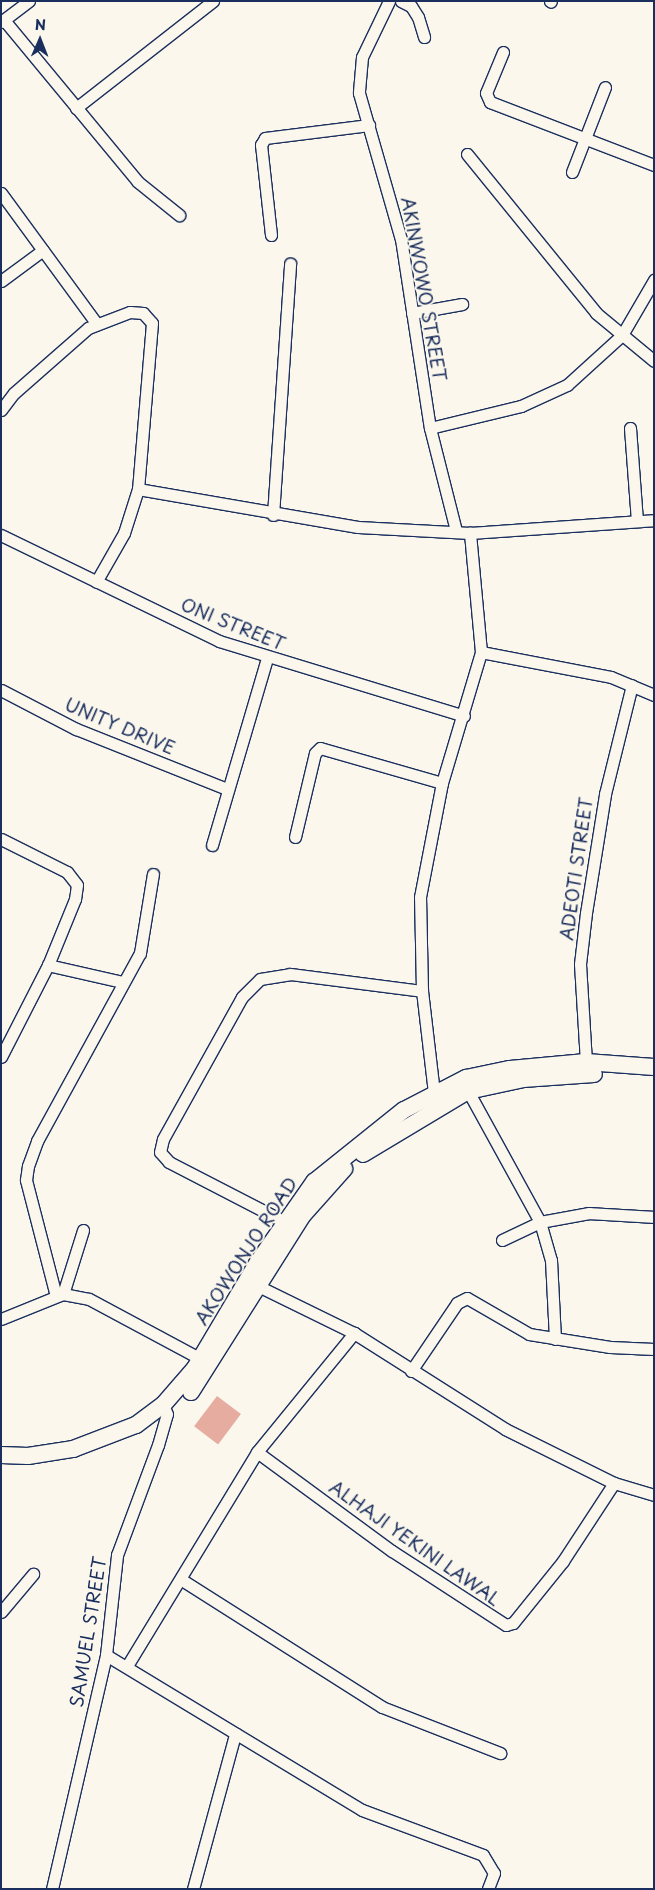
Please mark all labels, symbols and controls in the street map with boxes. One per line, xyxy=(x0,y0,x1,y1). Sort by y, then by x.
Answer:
text: N xyxy=(35,14,46,35)
north arrow xyxy=(15,15,65,65)
street label: AKINWOWO STREET xyxy=(397,195,451,383)
street label: ONI STREET xyxy=(178,593,288,655)
street label: UNITY DRIVE xyxy=(61,693,179,759)
street label: ADEOTI STREET xyxy=(555,795,597,943)
street label: AKOWONJO ROAD xyxy=(190,1172,302,1330)
street label: ALHAJI YEKINI LAWAL xyxy=(325,1476,505,1610)
street label: SAMUEL STREET xyxy=(65,1554,111,1710)

